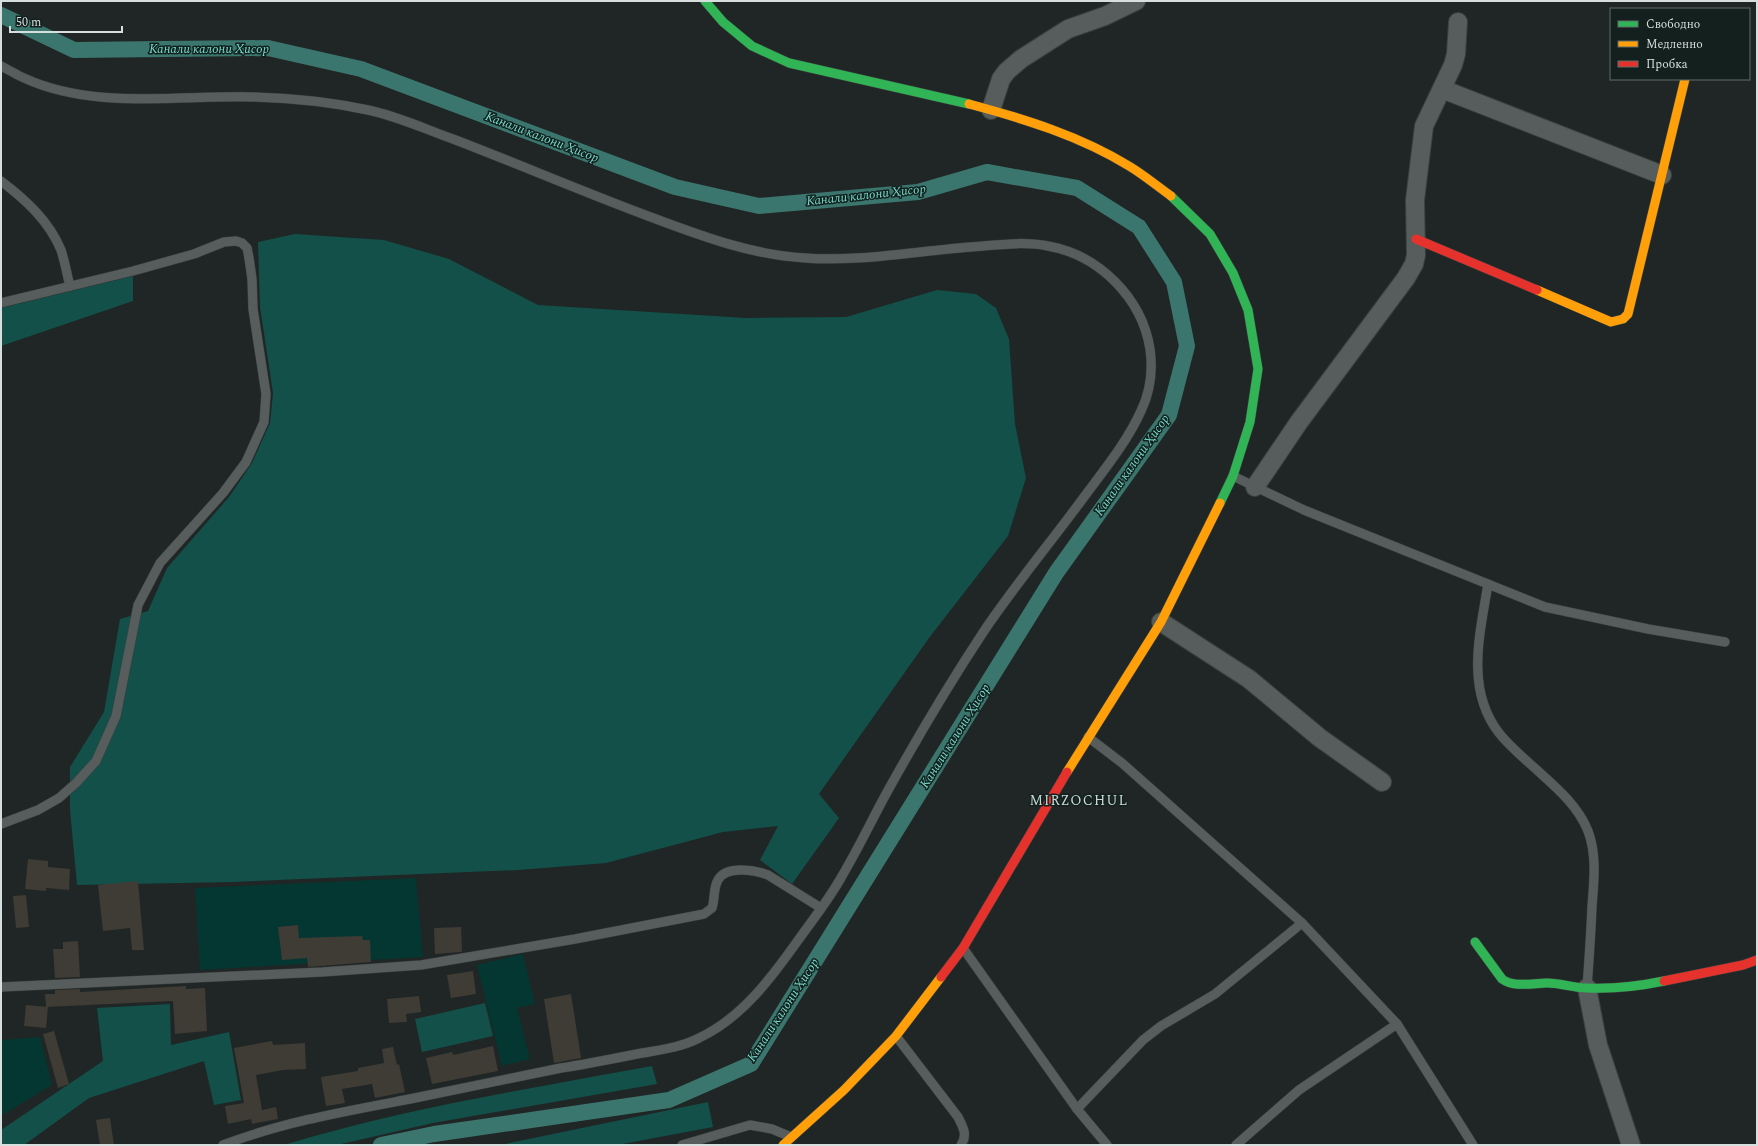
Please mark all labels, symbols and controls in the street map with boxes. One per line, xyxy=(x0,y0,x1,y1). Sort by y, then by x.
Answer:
scale bar xyxy=(10,8,122,34)
legend xyxy=(1610,8,1750,80)
text: 50 m xyxy=(16,13,41,32)
text: Свободно xyxy=(1646,15,1700,34)
text: Медленно xyxy=(1646,35,1703,54)
water label: Канали калони Ҳисор xyxy=(149,39,269,59)
text: Пробка xyxy=(1646,55,1688,74)
water label: Канали калони Ҳисор xyxy=(482,106,602,168)
water label: Канали калони Ҳисор xyxy=(805,179,927,211)
water label: Канали калони Ҳисор xyxy=(1089,410,1175,520)
water label: Канали калони Ҳисор xyxy=(915,680,995,792)
district label: MIRZOCHUL xyxy=(1030,790,1128,811)
water label: Канали калони Ҳисор xyxy=(742,954,824,1066)

